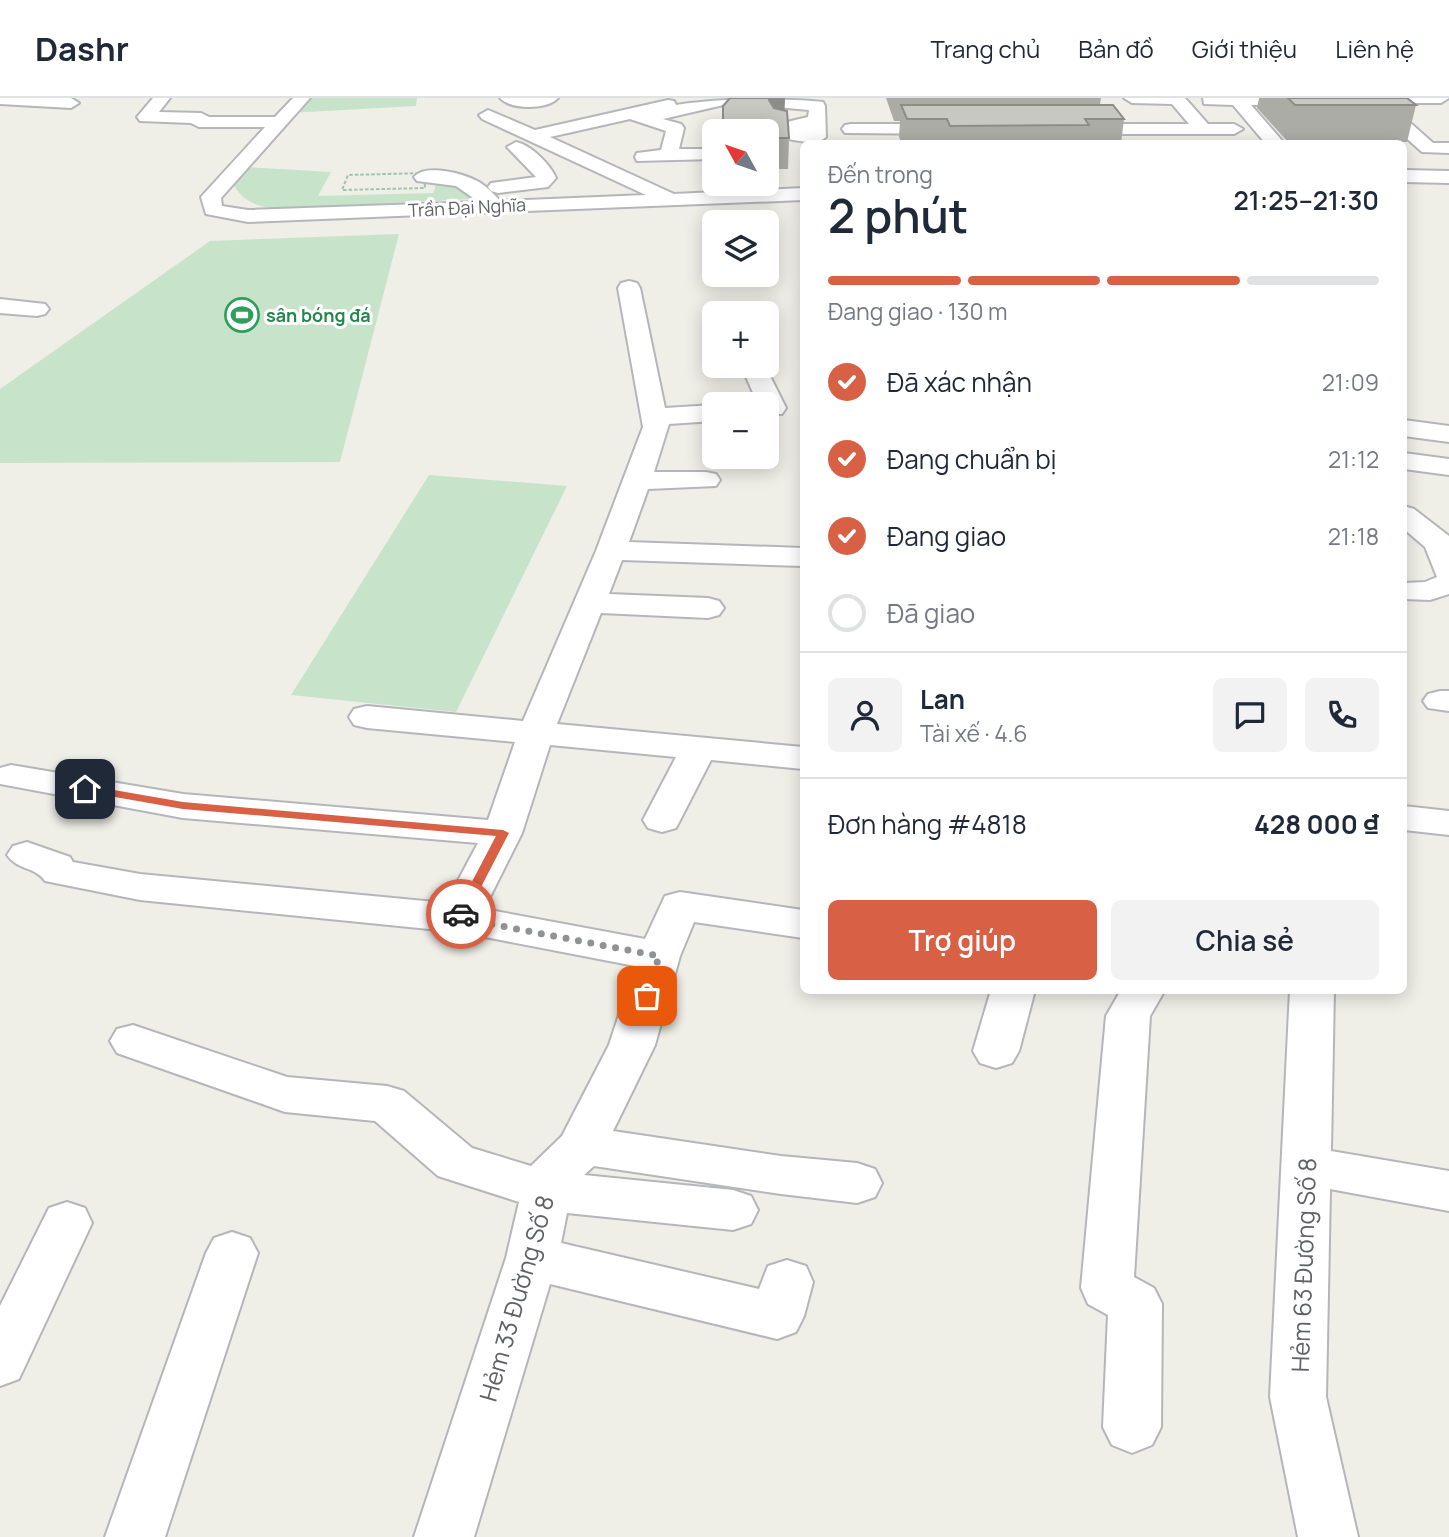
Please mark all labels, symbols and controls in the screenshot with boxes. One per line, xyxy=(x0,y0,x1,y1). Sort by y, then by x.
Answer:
text: Dashr xyxy=(35,26,129,71)
text: Trang chủ xyxy=(931,32,1040,65)
text: Bản đồ xyxy=(1078,32,1154,65)
text: Giới thiệu xyxy=(1192,32,1297,65)
text: Liên hệ xyxy=(1335,32,1414,65)
north arrow xyxy=(702,119,779,196)
map controls xyxy=(702,119,779,469)
text: Đến trong xyxy=(828,158,933,190)
text: 21:25–21:30 xyxy=(1233,182,1379,218)
text: 2 phút xyxy=(828,184,968,247)
street label: Trần Đại Nghĩa xyxy=(407,192,527,222)
button: layers xyxy=(702,210,779,287)
text: Đang giao · 130 m xyxy=(828,295,1008,327)
sports icon: sân bóng đá xyxy=(223,296,261,334)
button: + xyxy=(702,301,779,378)
place label: sân bóng đá xyxy=(266,303,371,327)
icon: check xyxy=(828,363,866,401)
text: Đã xác nhận xyxy=(887,364,1032,400)
text: 21:09 xyxy=(1322,366,1379,398)
button: − xyxy=(702,392,779,469)
icon: check xyxy=(828,440,866,478)
text: Đang chuẩn bị xyxy=(887,441,1057,477)
text: 21:12 xyxy=(1328,443,1379,475)
icon: check xyxy=(828,517,866,555)
text: Đang giao xyxy=(887,518,1006,554)
text: 21:18 xyxy=(1328,520,1379,552)
text: Đã giao xyxy=(887,595,975,631)
button: person xyxy=(828,678,902,752)
button: chat xyxy=(1213,678,1287,752)
button: phone xyxy=(1305,678,1379,752)
text: Lan xyxy=(920,681,965,717)
text: Tài xế · 4.6 xyxy=(920,717,1028,749)
pin xyxy=(55,759,115,819)
icon: home xyxy=(66,770,104,808)
text: Đơn hàng #4818 xyxy=(828,806,1027,842)
text: 428 000 ₫ xyxy=(1254,806,1379,842)
courier xyxy=(426,879,496,949)
icon: car xyxy=(442,895,480,933)
button: Trợ giúp xyxy=(828,900,1097,980)
button: Chia sẻ xyxy=(1111,900,1379,980)
pin xyxy=(617,966,677,1026)
icon: bag xyxy=(628,977,666,1015)
street label: Hẻm 63 Đường Số 8 xyxy=(1283,1157,1323,1373)
street label: Hẻm 33 Đường Số 8 xyxy=(471,1191,561,1405)

